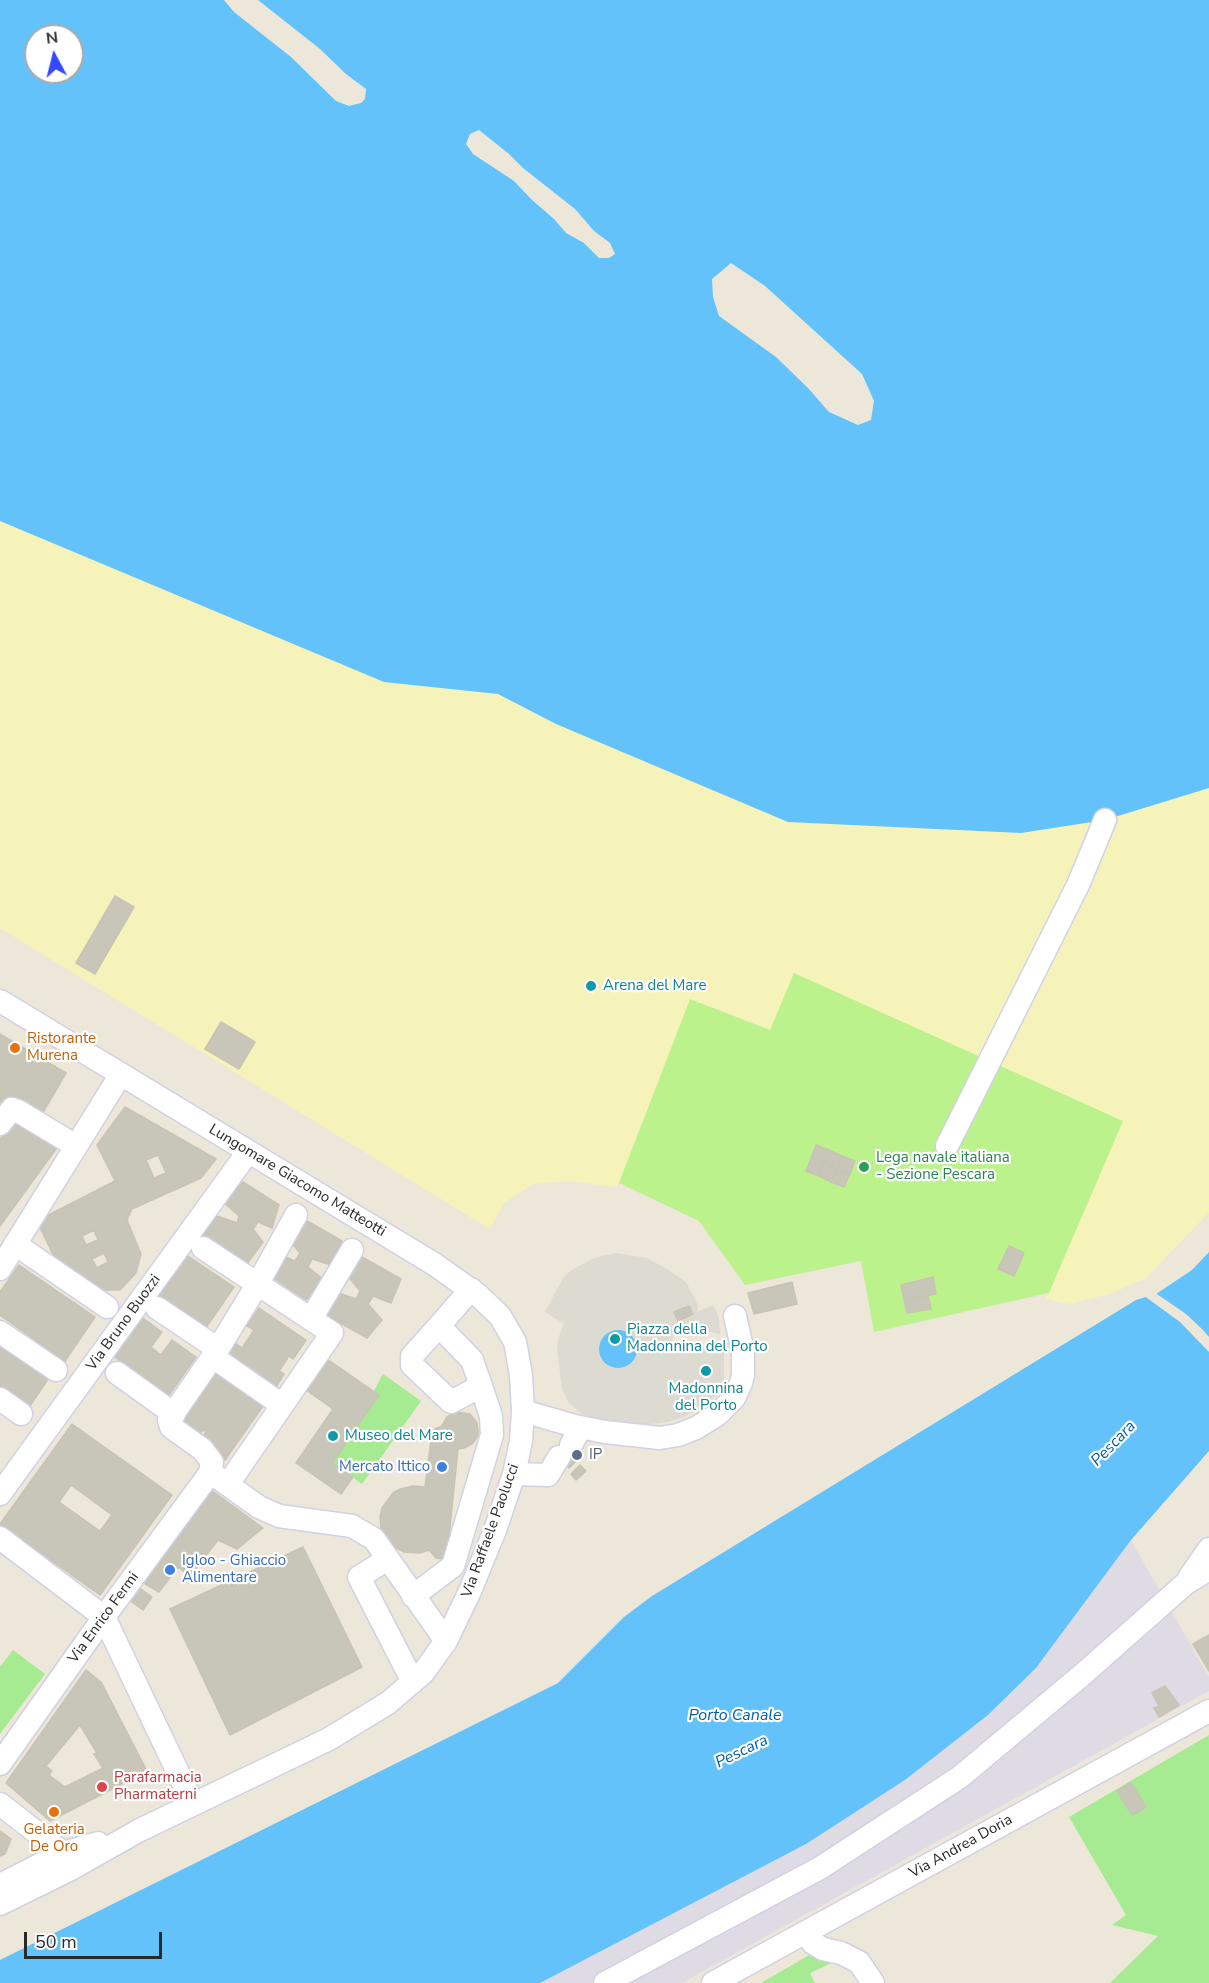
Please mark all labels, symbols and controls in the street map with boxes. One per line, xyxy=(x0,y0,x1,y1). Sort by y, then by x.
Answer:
north arrow xyxy=(24,24,84,84)
text: N xyxy=(45,26,59,50)
place label: Arena del Mare xyxy=(603,977,707,995)
marker: Arena del Mare xyxy=(584,979,598,993)
place label: Ristorante Murena xyxy=(27,1030,96,1065)
marker: Ristorante Murena xyxy=(8,1041,22,1055)
street label: Lungomare Giacomo Matteotti xyxy=(205,1121,389,1241)
place label: Lega navale italiana - Sezione Pescara xyxy=(876,1149,1010,1184)
marker: Lega navale italiana - Sezione Pescara xyxy=(857,1160,871,1174)
street label: Via Bruno Buozzi xyxy=(83,1271,165,1375)
place label: Piazza della Madonnina del Porto xyxy=(627,1321,768,1356)
marker: Piazza della Madonnina del Porto xyxy=(608,1332,622,1346)
marker: Madonnina del Porto xyxy=(699,1364,713,1378)
place label: Madonnina del Porto xyxy=(669,1380,743,1415)
water label: Pescara xyxy=(1088,1417,1140,1471)
place label: Museo del Mare xyxy=(345,1427,453,1445)
marker: Museo del Mare xyxy=(326,1429,340,1443)
place label: IP xyxy=(589,1446,602,1464)
marker: IP xyxy=(570,1448,584,1462)
place label: Mercato Ittico xyxy=(339,1458,430,1476)
marker: Mercato Ittico xyxy=(435,1460,449,1474)
street label: Via Raffaele Paolucci xyxy=(458,1462,524,1600)
place label: Igloo - Ghiaccio Alimentare xyxy=(182,1552,286,1587)
marker: Igloo - Ghiaccio Alimentare xyxy=(163,1563,177,1577)
street label: Via Enrico Fermi xyxy=(65,1569,143,1667)
water label: Porto Canale xyxy=(688,1706,782,1726)
water label: Pescara xyxy=(713,1731,771,1773)
place label: Parafarmacia Pharmaterni xyxy=(114,1769,202,1804)
marker: Parafarmacia Pharmaterni xyxy=(95,1780,109,1794)
marker: Gelateria De Oro xyxy=(47,1805,61,1819)
street label: Via Andrea Doria xyxy=(906,1811,1016,1883)
place label: Gelateria De Oro xyxy=(23,1821,85,1856)
scale bar xyxy=(27,1920,165,1958)
text: 50 m xyxy=(35,1930,77,1954)

